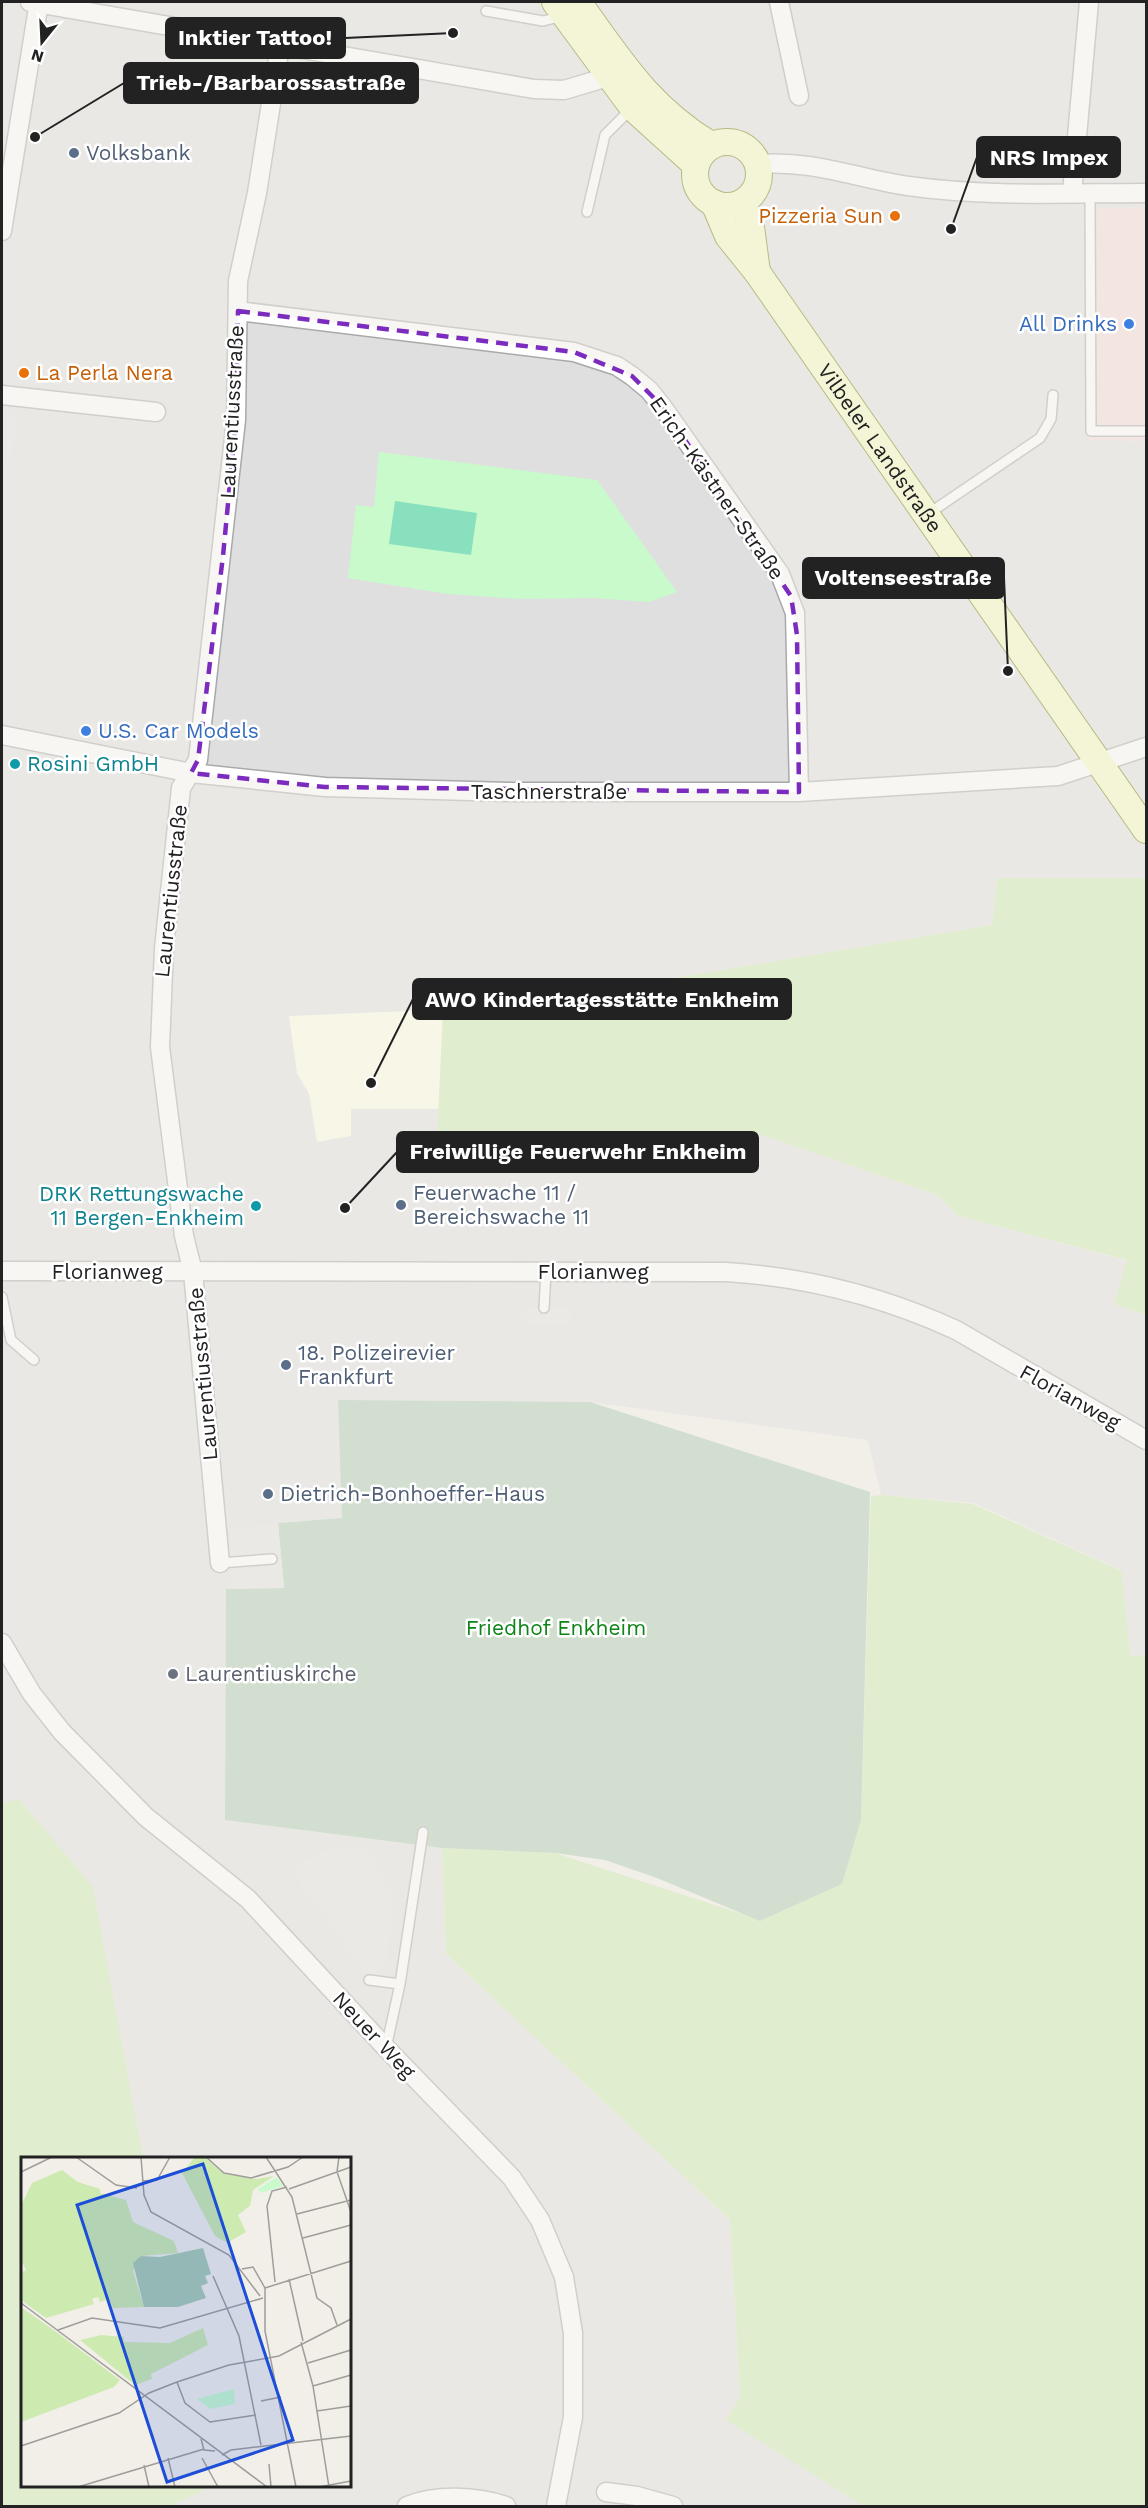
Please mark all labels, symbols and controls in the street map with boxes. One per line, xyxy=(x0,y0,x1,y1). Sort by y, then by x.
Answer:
north arrow xyxy=(12,12,72,72)
callout: Inktier Tattoo! xyxy=(166,18,345,58)
text: Inktier Tattoo! xyxy=(178,25,332,50)
text: N xyxy=(29,45,46,67)
callout: Trieb-/Barbarossastraße xyxy=(124,63,418,103)
text: Trieb-/Barbarossastraße xyxy=(136,70,406,95)
callout: NRS Impex xyxy=(977,137,1120,177)
place label: Volksbank xyxy=(86,140,190,165)
text: NRS Impex xyxy=(990,145,1108,170)
marker: Volksbank xyxy=(67,146,81,160)
place label: Pizzeria Sun xyxy=(758,203,883,228)
marker: Pizzeria Sun xyxy=(888,209,902,223)
place label: All Drinks xyxy=(1019,311,1117,336)
marker: All Drinks xyxy=(1122,317,1136,331)
street label: Laurentiusstraße xyxy=(214,324,249,500)
street label: Vilbeler Landstraße xyxy=(813,359,948,537)
place label: La Perla Nera xyxy=(36,360,173,385)
marker: La Perla Nera xyxy=(17,366,31,380)
street label: Erich-Kästner-Straße xyxy=(645,391,790,584)
callout: Voltenseestraße xyxy=(803,558,1004,598)
text: Voltenseestraße xyxy=(814,565,992,590)
place label: U.S. Car Models xyxy=(98,718,259,743)
marker: U.S. Car Models xyxy=(79,724,93,738)
place label: Rosini GmbH xyxy=(27,751,159,776)
marker: Rosini GmbH xyxy=(8,757,22,771)
street label: Taschnerstraße xyxy=(471,779,627,804)
street label: Laurentiusstraße xyxy=(149,803,192,979)
callout: AWO Kindertagesstätte Enkheim xyxy=(413,979,791,1019)
text: AWO Kindertagesstätte Enkheim xyxy=(425,987,779,1012)
callout: Freiwillige Feuerwehr Enkheim xyxy=(397,1132,758,1172)
text: Freiwillige Feuerwehr Enkheim xyxy=(410,1139,746,1164)
place label: Feuerwache 11 / Bereichswache 11 xyxy=(413,1180,589,1229)
place label: DRK Rettungswache 11 Bergen-Enkheim xyxy=(39,1181,244,1230)
marker: Feuerwache 11 / Bereichswache 11 xyxy=(394,1198,408,1212)
marker: DRK Rettungswache 11 Bergen-Enkheim xyxy=(249,1199,263,1213)
street label: Florianweg xyxy=(51,1259,163,1284)
street label: Florianweg xyxy=(537,1259,649,1284)
street label: Laurentiusstraße xyxy=(182,1286,223,1462)
place label: 18. Polizeirevier Frankfurt xyxy=(298,1340,456,1389)
marker: 18. Polizeirevier Frankfurt xyxy=(279,1358,293,1372)
street label: Florianweg xyxy=(1016,1359,1126,1435)
place label: Dietrich-Bonhoeffer-Haus xyxy=(280,1481,545,1506)
marker: Dietrich-Bonhoeffer-Haus xyxy=(261,1487,275,1501)
park label: Friedhof Enkheim xyxy=(466,1615,646,1640)
place label: Laurentiuskirche xyxy=(185,1661,357,1686)
marker: Laurentiuskirche xyxy=(166,1667,180,1681)
street label: Neuer Weg xyxy=(328,1986,422,2084)
inset map xyxy=(21,2157,351,2487)

